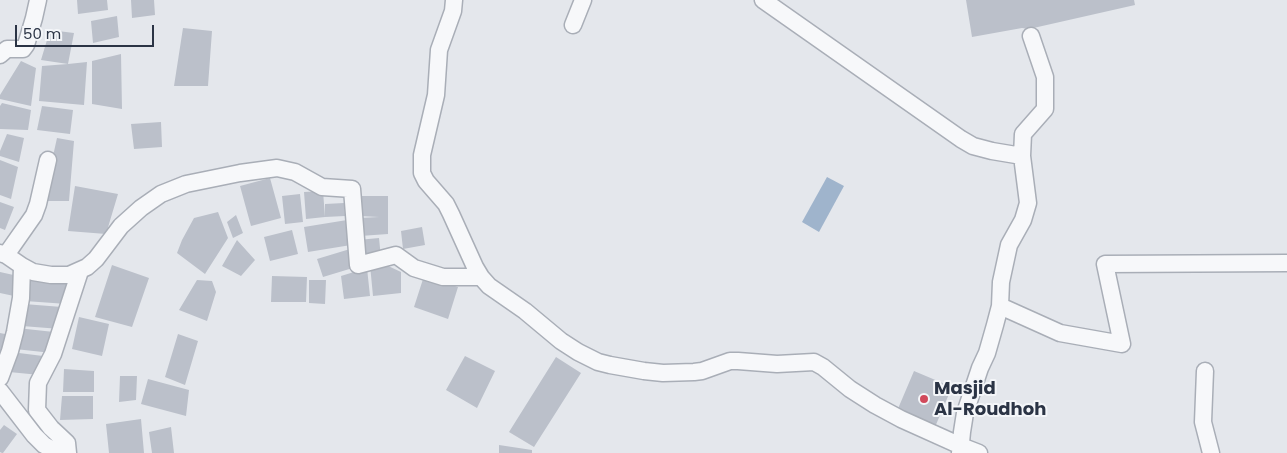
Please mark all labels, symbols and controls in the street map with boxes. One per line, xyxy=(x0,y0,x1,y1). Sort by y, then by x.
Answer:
scale bar xyxy=(18,15,156,47)
text: 50 m xyxy=(23,23,61,44)
place label: Masjid Al-Roudhoh xyxy=(934,378,1046,420)
marker: Masjid Al-Roudhoh xyxy=(918,393,930,405)

